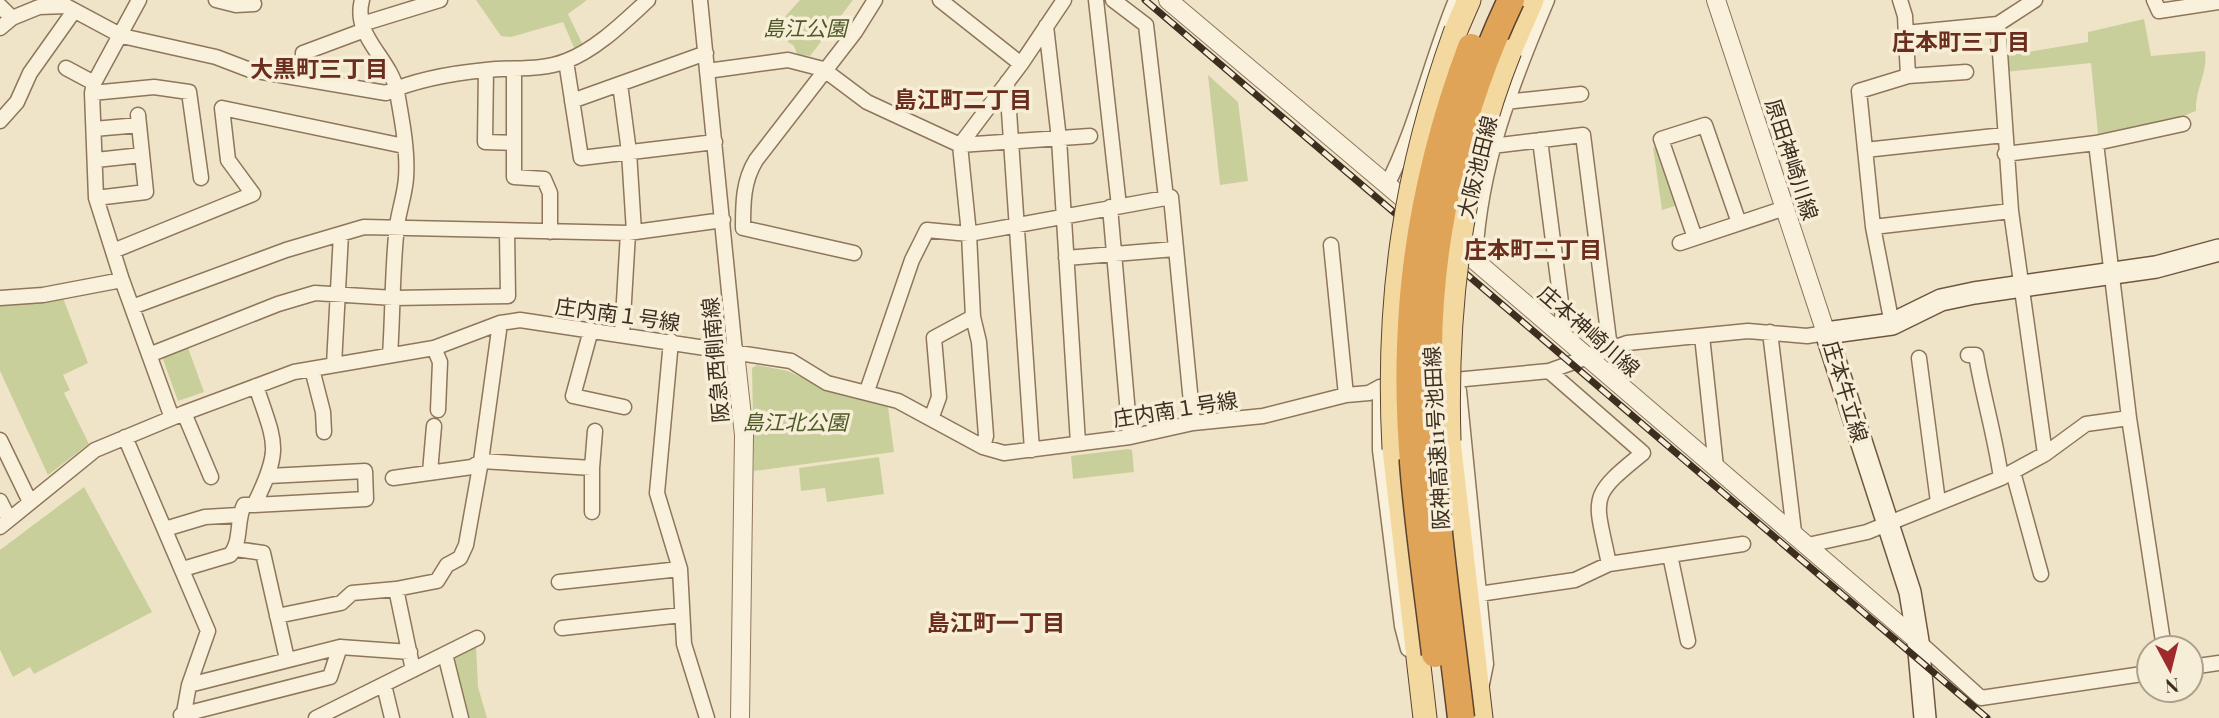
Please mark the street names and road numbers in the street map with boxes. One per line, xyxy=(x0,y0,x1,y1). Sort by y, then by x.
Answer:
street label: 原田神崎川線 xyxy=(1760,95,1826,223)
street label: 大阪池田線 xyxy=(1450,113,1502,221)
street label: 庄本神崎川線 xyxy=(1533,278,1647,382)
street label: 庄内南１号線 xyxy=(554,290,682,336)
street label: 阪急西側南線 xyxy=(695,296,733,424)
street label: 庄本牛立線 xyxy=(1818,337,1876,445)
street label: 阪神高速11号池田線 xyxy=(1416,346,1454,530)
street label: 庄内南１号線 xyxy=(1111,384,1239,432)

